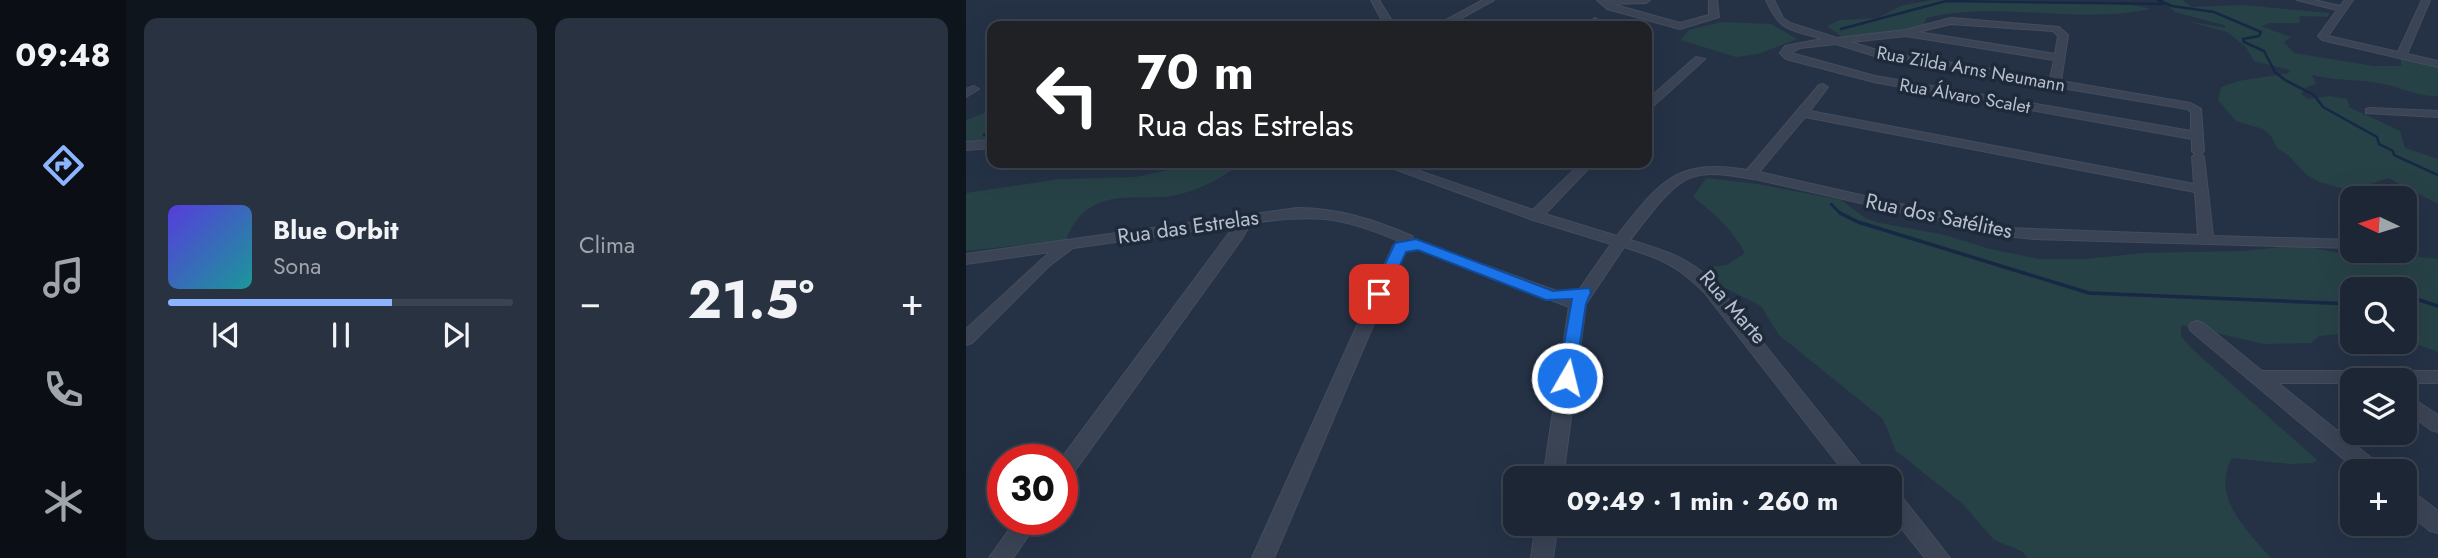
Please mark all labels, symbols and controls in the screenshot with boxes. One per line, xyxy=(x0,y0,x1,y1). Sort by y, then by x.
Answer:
text: 09:48 xyxy=(15,32,111,78)
text: 70 m xyxy=(1137,37,1254,107)
street label: Rua Zilda Arns Neumann xyxy=(1875,40,2067,98)
icon: left xyxy=(1022,49,1113,140)
street label: Rua Álvaro Scalet xyxy=(1898,72,2033,120)
text: Rua das Estrelas xyxy=(1137,102,1354,148)
icon: directions xyxy=(39,141,88,190)
street label: Rua dos Satélites xyxy=(1863,186,2015,246)
north arrow xyxy=(2340,186,2417,262)
map controls xyxy=(2340,186,2417,536)
street label: Rua das Estrelas xyxy=(1116,202,1260,252)
text: Blue Orbit xyxy=(273,211,398,249)
text: Clima xyxy=(579,228,635,262)
text: Sona xyxy=(273,249,321,283)
icon: music xyxy=(39,253,88,302)
text: 21.5° xyxy=(688,262,814,338)
street label: Rua Marte xyxy=(1692,263,1774,351)
pin xyxy=(1349,264,1409,324)
text: − xyxy=(579,274,601,329)
text: + xyxy=(901,274,924,329)
icon: arrive xyxy=(1360,275,1398,313)
button: search xyxy=(2340,277,2417,354)
icon: previous xyxy=(207,316,245,354)
icon: pause xyxy=(322,316,360,354)
icon: next xyxy=(437,316,475,354)
position arrow xyxy=(1530,341,1604,415)
icon: phone xyxy=(39,365,88,414)
button: layers xyxy=(2340,368,2417,445)
speed limit sign: 30 xyxy=(987,444,1078,535)
button: + xyxy=(2340,459,2417,536)
icon: climate xyxy=(39,477,88,526)
text: 09:49 · 1 min · 260 m xyxy=(1567,482,1838,520)

